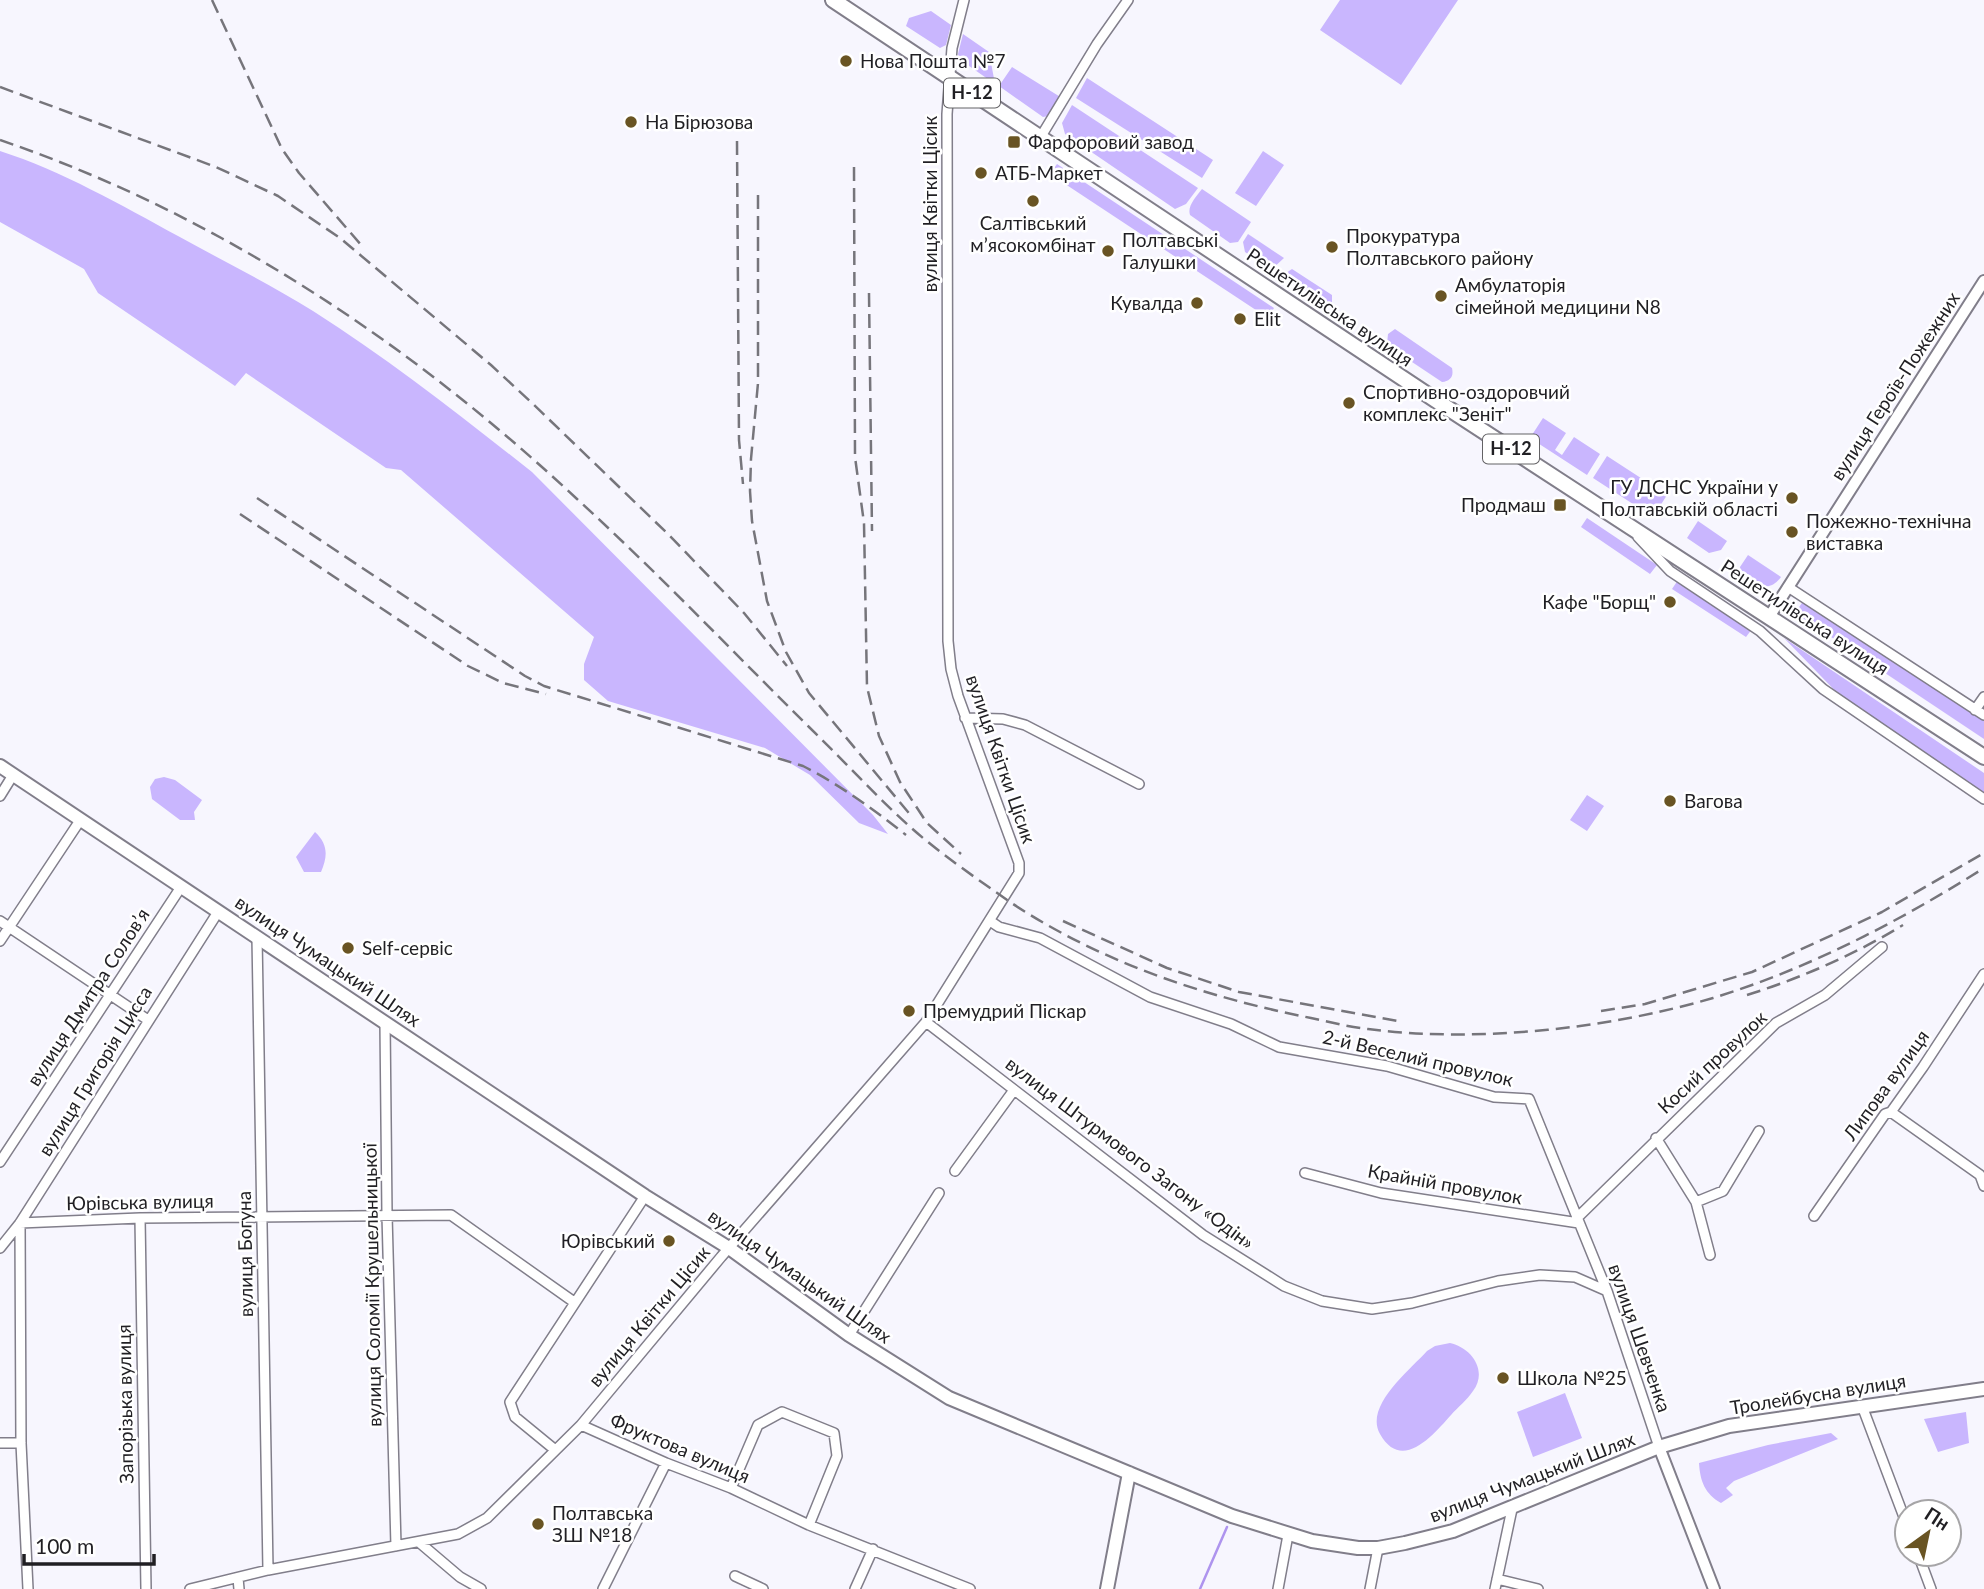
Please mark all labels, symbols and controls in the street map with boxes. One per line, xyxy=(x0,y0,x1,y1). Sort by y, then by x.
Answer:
place label: Нова Пошта №7 xyxy=(860,49,1006,72)
marker: Нова Пошта №7 xyxy=(838,53,854,69)
road number: Н-12 xyxy=(944,78,1000,108)
place label: На Бірюзова xyxy=(645,110,753,133)
marker: На Бірюзова xyxy=(623,114,639,130)
street label: вулиця Квітки Цісик xyxy=(918,115,941,292)
place label: Фарфоровий завод xyxy=(1028,130,1194,153)
marker: Фарфоровий завод xyxy=(1006,134,1022,150)
place label: АТБ-Маркет xyxy=(995,161,1103,184)
marker: АТБ-Маркет xyxy=(973,165,989,181)
marker: Салтівський мʼясокомбінат xyxy=(1025,193,1041,209)
place label: Салтівський мʼясокомбінат xyxy=(970,211,1096,256)
place label: Прокуратура Полтавського району xyxy=(1346,224,1534,269)
place label: Полтавські Галушки xyxy=(1122,228,1218,273)
marker: Прокуратура Полтавського району xyxy=(1324,239,1340,255)
street label: Решетилівська вулиця xyxy=(1243,242,1418,371)
marker: Полтавські Галушки xyxy=(1100,243,1116,259)
place label: Амбулаторія сімейной медицини N8 xyxy=(1455,273,1661,318)
street label: вулиця Героїв-Пожежних xyxy=(1825,287,1964,484)
marker: Амбулаторія сімейной медицини N8 xyxy=(1433,288,1449,304)
place label: Кувалда xyxy=(1110,291,1183,314)
marker: Кувалда xyxy=(1189,295,1205,311)
place label: Elit xyxy=(1254,307,1281,330)
marker: Elit xyxy=(1232,311,1248,327)
place label: Спортивно-оздоровчий комплекс "Зеніт" xyxy=(1363,380,1570,425)
marker: Спортивно-оздоровчий комплекс "Зеніт" xyxy=(1341,395,1357,411)
road number: Н-12 xyxy=(1483,434,1539,463)
place label: ГУ ДСНС України у Полтавській області xyxy=(1601,475,1778,520)
marker: ГУ ДСНС України у Полтавській області xyxy=(1784,490,1800,506)
place label: Продмаш xyxy=(1461,493,1546,516)
marker: Продмаш xyxy=(1552,497,1568,513)
place label: Пожежно-технічна виставка xyxy=(1806,509,1971,554)
marker: Пожежно-технічна виставка xyxy=(1784,524,1800,540)
street label: Решетилівська вулиця xyxy=(1717,554,1893,679)
place label: Кафе "Борщ" xyxy=(1542,590,1656,613)
marker: Кафе "Борщ" xyxy=(1662,594,1678,610)
street label: вулиця Квітки Цісик xyxy=(962,672,1041,846)
place label: Вагова xyxy=(1684,789,1743,812)
marker: Вагова xyxy=(1662,793,1678,809)
street label: вулиця Чумацький Шлях xyxy=(231,890,426,1031)
street label: вулиця Дмитра Соловʼя xyxy=(22,904,154,1090)
place label: Self-сервіс xyxy=(362,936,453,959)
marker: Self-сервіс xyxy=(340,940,356,956)
street label: вулиця Григорія Цисса xyxy=(33,982,156,1160)
place label: Премудрий Піскар xyxy=(923,999,1086,1022)
marker: Премудрий Піскар xyxy=(901,1003,917,1019)
street label: Косий провулок xyxy=(1652,1005,1771,1118)
street label: 2-й Веселий провулок xyxy=(1321,1024,1516,1091)
street label: Липова вулиця xyxy=(1837,1025,1933,1145)
street label: вулиця Штурмового Загону «Одін» xyxy=(1002,1052,1259,1254)
street label: вулиця Соломії Крушельницької xyxy=(358,1142,385,1427)
street label: Крайній провулок xyxy=(1366,1159,1524,1208)
street label: Юрівська вулиця xyxy=(66,1189,214,1214)
street label: вулиця Богуна xyxy=(232,1191,257,1317)
street label: вулиця Чумацький Шлях xyxy=(704,1204,897,1348)
place label: Юрівський xyxy=(561,1229,655,1252)
marker: Юрівський xyxy=(661,1233,677,1249)
street label: вулиця Квітки Цісик xyxy=(583,1240,714,1391)
street label: вулиця Шевченка xyxy=(1604,1261,1677,1415)
street label: Запорізька вулиця xyxy=(112,1324,137,1484)
place label: Школа №25 xyxy=(1517,1366,1627,1389)
street label: Тролейбусна вулиця xyxy=(1728,1368,1907,1419)
marker: Школа №25 xyxy=(1495,1370,1511,1386)
street label: Фруктова вулиця xyxy=(607,1408,753,1487)
street label: вулиця Чумацький Шлях xyxy=(1426,1427,1638,1526)
north arrow xyxy=(1893,1498,1963,1568)
place label: Полтавська ЗШ №18 xyxy=(552,1501,653,1546)
text: Пн xyxy=(1921,1502,1954,1535)
marker: Полтавська ЗШ №18 xyxy=(530,1516,546,1532)
scale bar xyxy=(24,1522,154,1566)
text: 100 m xyxy=(35,1533,94,1558)

